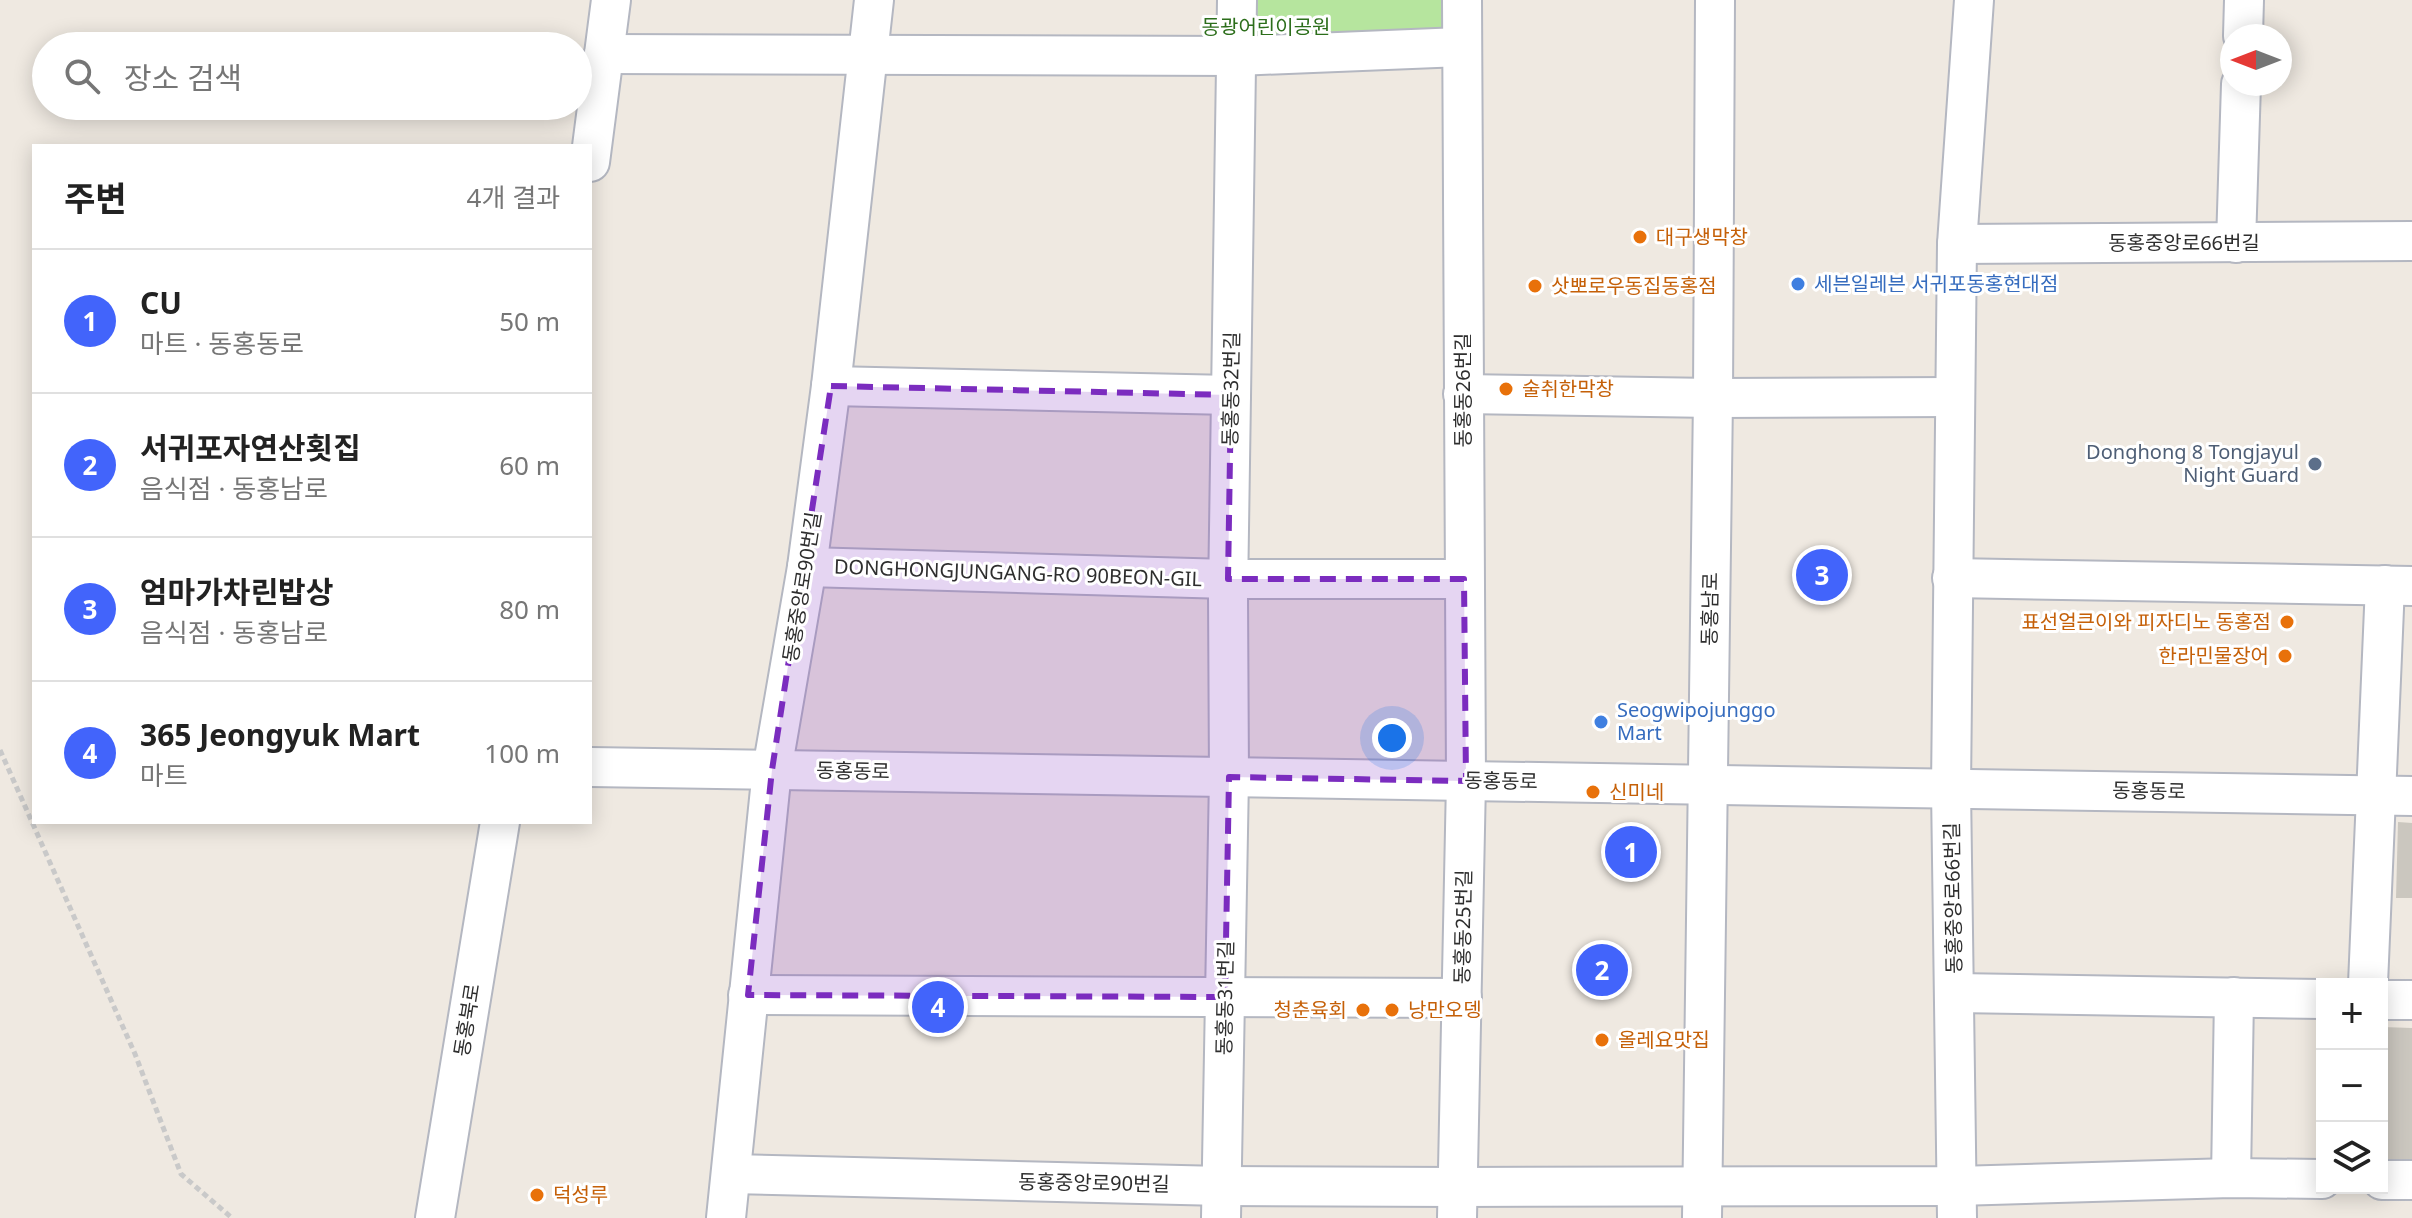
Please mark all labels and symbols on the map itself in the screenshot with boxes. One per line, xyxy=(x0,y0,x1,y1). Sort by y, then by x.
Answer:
park label: 동광어린이공원 xyxy=(1202,13,1330,40)
north arrow xyxy=(2220,24,2292,96)
place label: 대구생막창 xyxy=(1656,223,1748,250)
marker: 대구생막창 xyxy=(1631,228,1649,246)
street label: 동홍중앙로66번길 xyxy=(2108,229,2260,256)
place label: 세븐일레븐 서귀포동홍현대점 xyxy=(1814,270,2058,297)
place label: 삿뽀로우동집동홍점 xyxy=(1551,272,1717,299)
marker: 세븐일레븐 서귀포동홍현대점 xyxy=(1789,275,1807,293)
marker: 삿뽀로우동집동홍점 xyxy=(1526,277,1544,295)
street label: 동홍동32번길 xyxy=(1216,331,1245,447)
street label: 동홍동26번길 xyxy=(1449,333,1476,447)
place label: 술취한막창 xyxy=(1522,375,1614,402)
marker: 술취한막창 xyxy=(1497,380,1515,398)
place label: Donghong 8 Tongjayul Night Guard xyxy=(2086,438,2299,488)
marker: Donghong 8 Tongjayul Night Guard xyxy=(2306,455,2324,473)
street label: 동홍중앙로90번길 xyxy=(776,510,827,664)
pin: 3 xyxy=(1796,545,1848,605)
street label: DONGHONGJUNGANG-RO 90BEON-GIL xyxy=(833,553,1203,592)
street label: 동홍남로 xyxy=(1695,572,1724,646)
place label: 표선얼큰이와 피자디노 동홍점 xyxy=(2021,608,2271,635)
marker: 표선얼큰이와 피자디노 동홍점 xyxy=(2278,613,2296,631)
place label: 한라민물장어 xyxy=(2159,642,2269,669)
marker: 한라민물장어 xyxy=(2276,647,2294,665)
place label: Seogwipojunggo Mart xyxy=(1617,696,1776,746)
marker: Seogwipojunggo Mart xyxy=(1592,713,1610,731)
your location xyxy=(1372,718,1412,758)
street label: 동홍동로 xyxy=(816,756,890,785)
street label: 동홍동로 xyxy=(1464,766,1538,795)
street label: 동홍동로 xyxy=(2112,776,2186,805)
place label: 신미네 xyxy=(1609,778,1664,805)
marker: 신미네 xyxy=(1584,783,1602,801)
pin: 1 xyxy=(1605,822,1657,882)
street label: 동홍중앙로66번길 xyxy=(1938,822,1967,974)
street label: 동홍동25번길 xyxy=(1448,869,1477,985)
street label: 동홍동31번길 xyxy=(1210,940,1239,1056)
pin: 2 xyxy=(1576,940,1628,1000)
pin: 4 xyxy=(912,977,964,1037)
street label: 동홍북로 xyxy=(447,981,486,1058)
place label: 청춘육회 xyxy=(1273,996,1347,1023)
place label: 낭만오뎅 xyxy=(1408,996,1482,1023)
marker: 청춘육회 xyxy=(1354,1001,1372,1019)
marker: 낭만오뎅 xyxy=(1383,1001,1401,1019)
place label: 올레요맛집 xyxy=(1618,1026,1710,1053)
marker: 올레요맛집 xyxy=(1593,1031,1611,1049)
street label: 동홍중앙로90번길 xyxy=(1018,1168,1170,1197)
place label: 덕성루 xyxy=(553,1181,608,1208)
marker: 덕성루 xyxy=(528,1186,546,1204)

